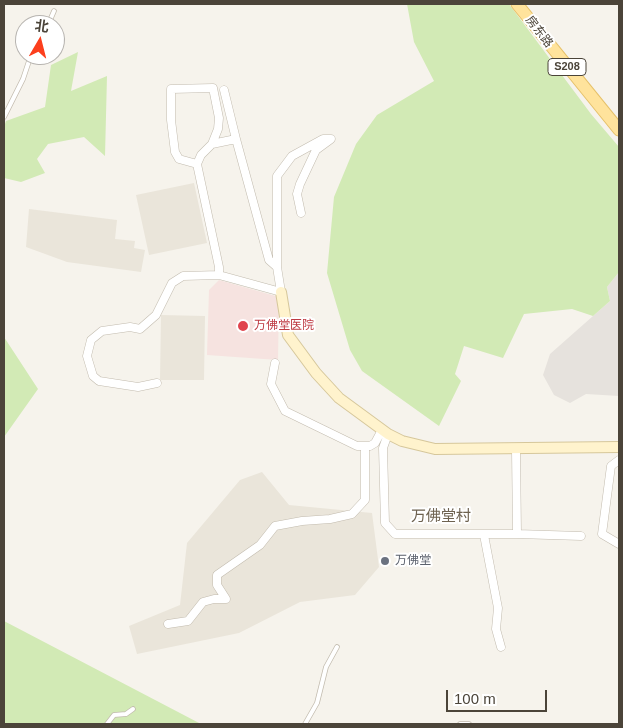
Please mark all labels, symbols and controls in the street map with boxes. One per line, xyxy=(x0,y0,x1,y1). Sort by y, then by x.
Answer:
street label: 房东路 xyxy=(522,13,556,51)
north arrow xyxy=(15,15,65,65)
text: 北 xyxy=(34,17,50,35)
road number: S208 xyxy=(548,58,586,76)
marker: 万佛堂医院 xyxy=(236,319,250,333)
place label: 万佛堂医院 xyxy=(254,319,314,333)
district label: 万佛堂村 xyxy=(411,508,471,526)
place label: 万佛堂 xyxy=(395,554,431,568)
marker: 万佛堂 xyxy=(379,555,391,567)
scale bar xyxy=(448,680,549,712)
text: 100 m xyxy=(454,690,496,707)

